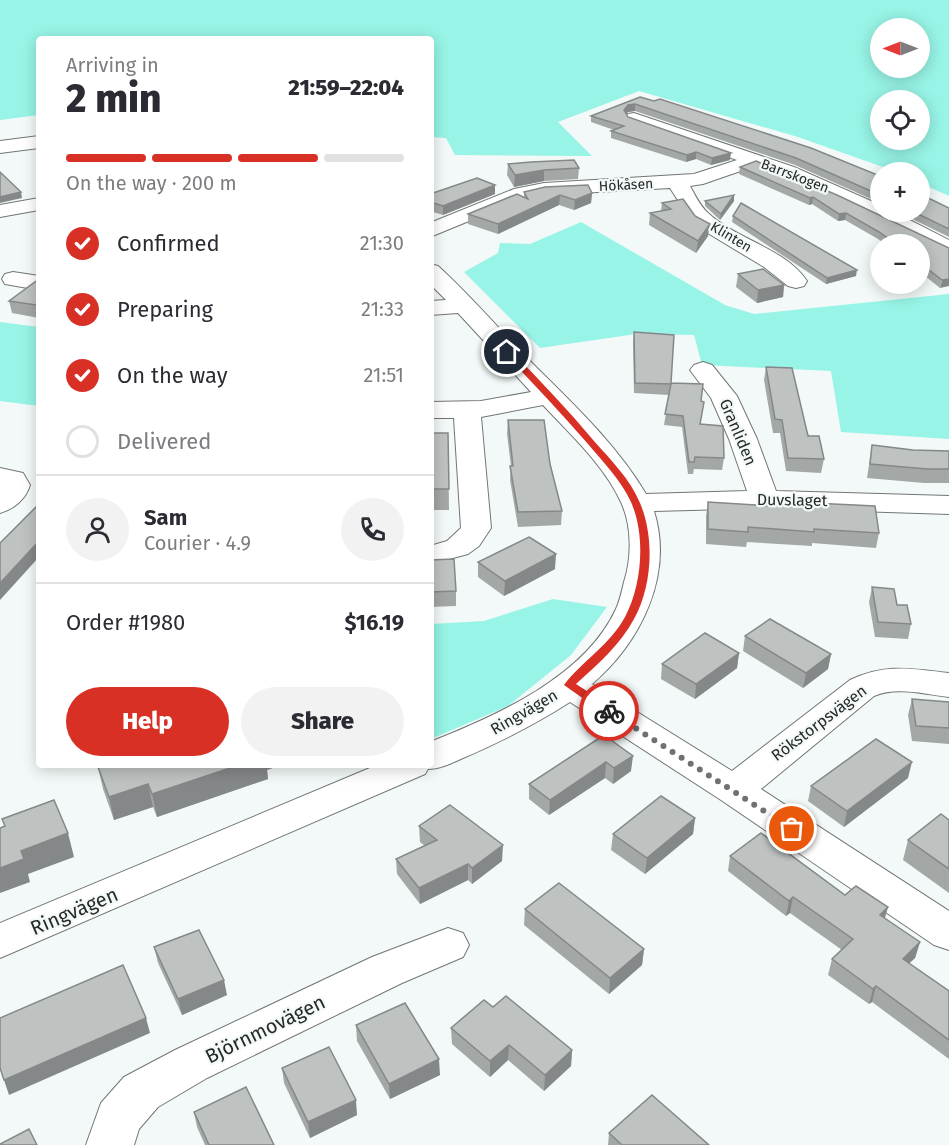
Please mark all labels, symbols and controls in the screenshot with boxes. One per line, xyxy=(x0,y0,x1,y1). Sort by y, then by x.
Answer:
north arrow xyxy=(870,18,930,78)
map controls xyxy=(870,18,930,294)
text: Arriving in xyxy=(66,53,159,77)
text: 21:59–22:04 xyxy=(288,74,404,101)
text: 2 min xyxy=(66,76,162,122)
button: locate xyxy=(870,90,930,150)
street label: Barrskogen xyxy=(759,155,831,197)
button: + xyxy=(870,162,930,222)
text: On the way · 200 m xyxy=(66,171,237,195)
street label: Hökåsen xyxy=(598,175,654,195)
street label: Klinten xyxy=(707,218,755,256)
icon: check xyxy=(66,227,99,260)
text: Confirmed xyxy=(117,230,220,257)
text: 21:30 xyxy=(360,231,404,255)
button: − xyxy=(870,234,930,294)
icon: check xyxy=(66,293,99,326)
text: Preparing xyxy=(117,296,213,323)
text: 21:33 xyxy=(361,297,404,321)
pin xyxy=(481,326,532,377)
icon: home xyxy=(490,335,523,368)
icon: check xyxy=(66,359,99,392)
text: On the way xyxy=(117,362,228,389)
text: 21:51 xyxy=(363,363,404,387)
street label: Granliden xyxy=(715,396,761,468)
text: Delivered xyxy=(117,428,212,455)
street label: Duvslaget xyxy=(757,490,828,510)
button: person xyxy=(66,498,129,561)
button: phone xyxy=(341,498,404,561)
text: Sam xyxy=(144,504,187,531)
text: Courier · 4.9 xyxy=(144,531,251,555)
text: Order #1980 xyxy=(66,609,185,636)
text: $16.19 xyxy=(344,609,404,636)
courier xyxy=(579,681,639,741)
street label: Rökstorpsvägen xyxy=(768,681,870,765)
street label: Ringvägen xyxy=(487,685,561,739)
button: Help xyxy=(66,687,229,756)
button: Share xyxy=(241,687,404,756)
icon: bike xyxy=(593,695,626,728)
pin xyxy=(766,803,817,854)
icon: bag xyxy=(775,812,808,845)
street label: Ringvägen xyxy=(27,882,121,940)
street label: Björnmovägen xyxy=(201,990,329,1068)

